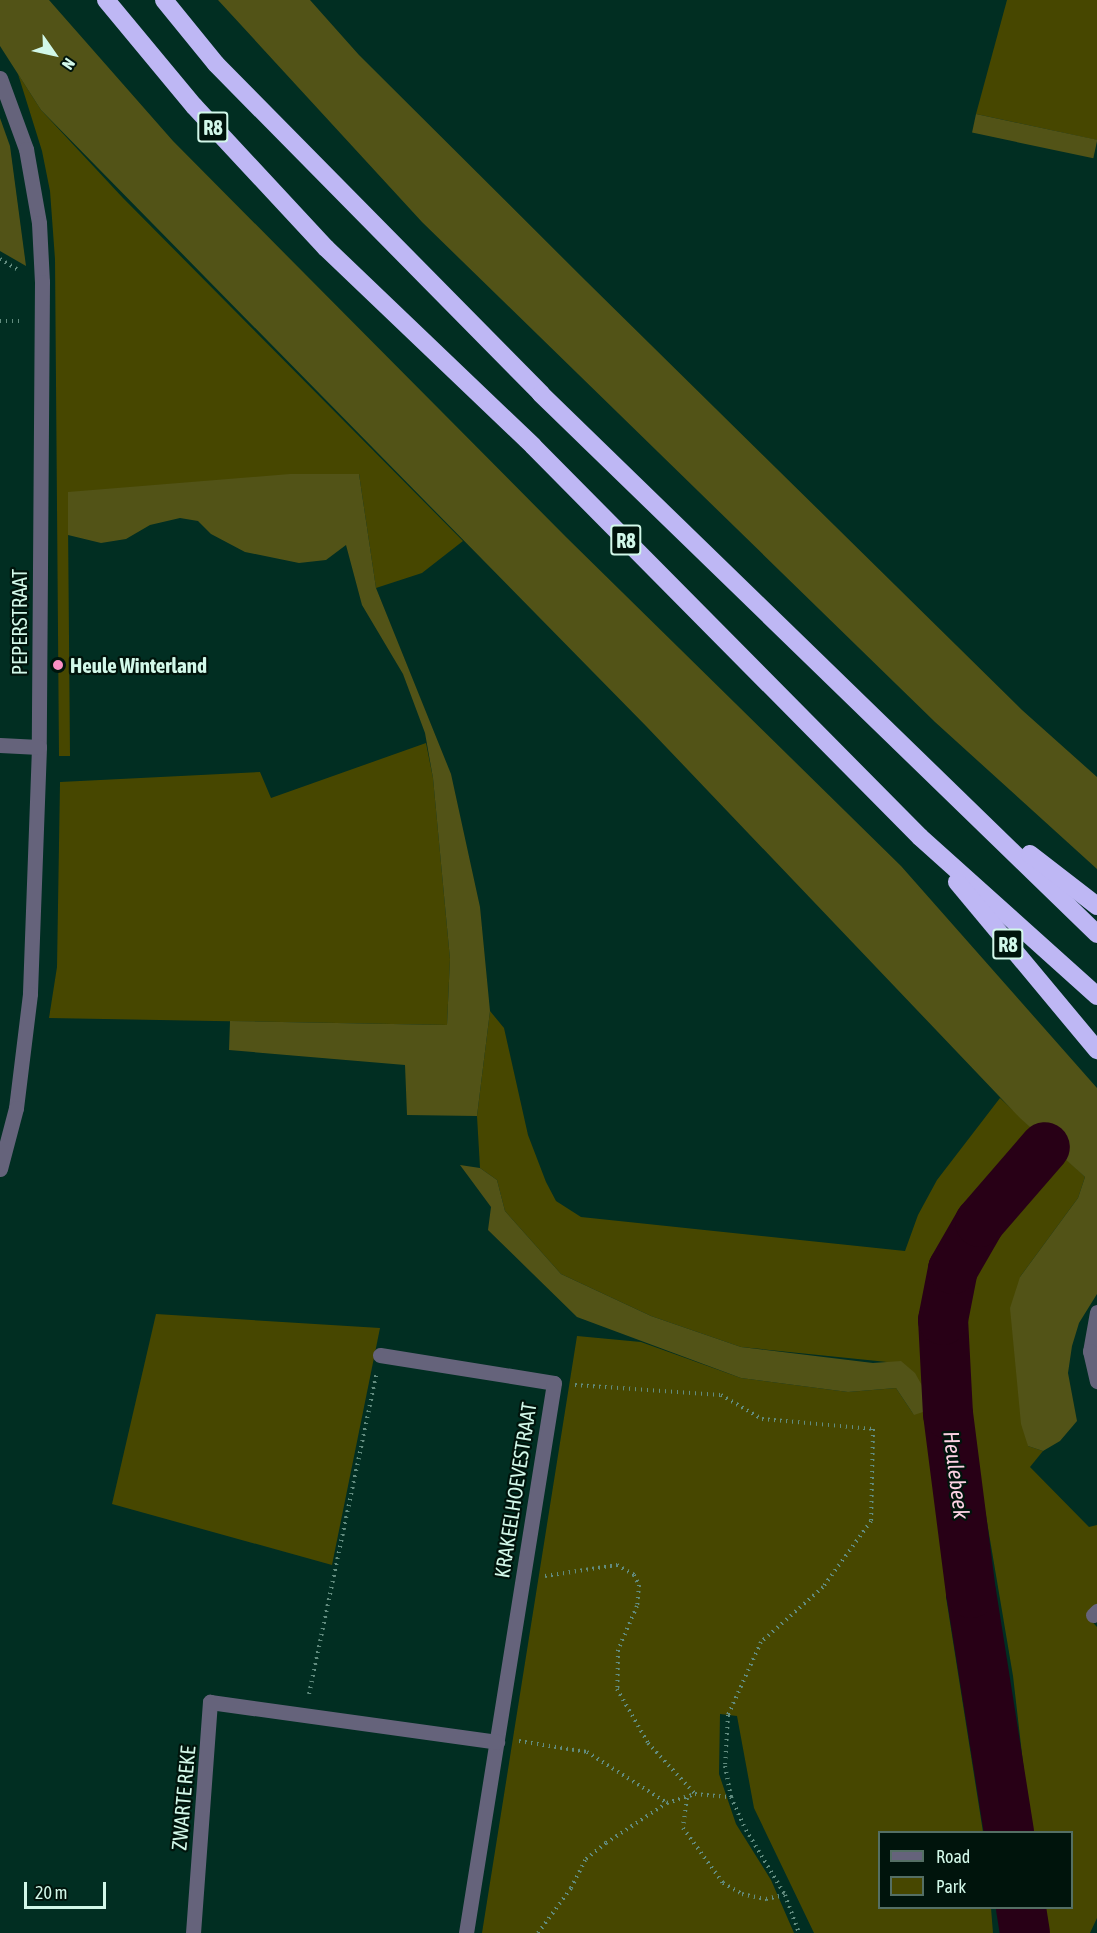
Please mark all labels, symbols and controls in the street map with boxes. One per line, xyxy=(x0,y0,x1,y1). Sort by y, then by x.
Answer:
north arrow xyxy=(24,24,84,84)
text: N xyxy=(59,55,79,73)
road number: R8 xyxy=(196,110,230,144)
road number: R8 xyxy=(610,523,642,557)
street label: PEPERSTRAAT xyxy=(6,569,32,675)
place label: Heule Winterland xyxy=(70,652,207,678)
marker: Heule Winterland xyxy=(51,658,65,672)
road number: R8 xyxy=(992,927,1024,961)
street label: KRAKEELHOEVESTRAAT xyxy=(489,1400,541,1580)
water label: Heulebeek xyxy=(938,1429,974,1521)
street label: ZWARTE REKE xyxy=(166,1745,200,1851)
legend xyxy=(878,1831,1073,1909)
text: Road xyxy=(936,1846,970,1867)
scale bar xyxy=(27,1870,110,1908)
text: Park xyxy=(936,1876,966,1897)
text: 20 m xyxy=(35,1882,67,1903)

